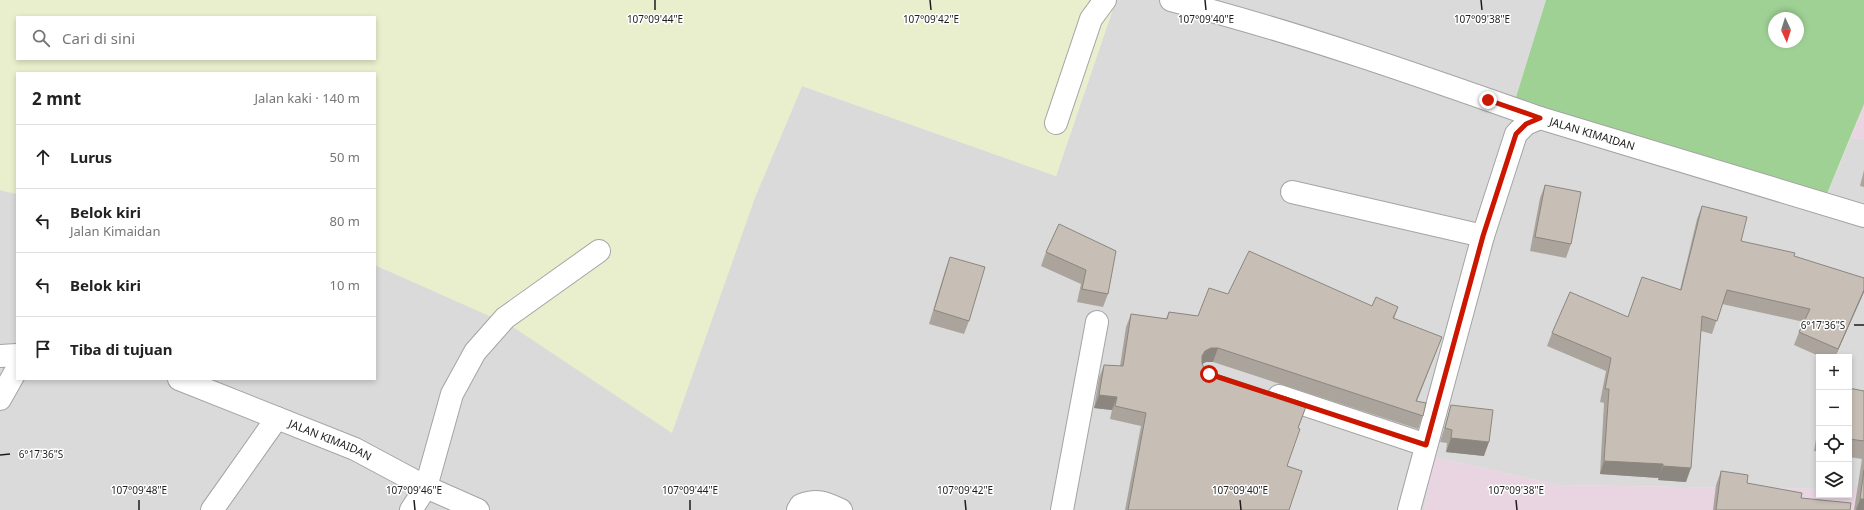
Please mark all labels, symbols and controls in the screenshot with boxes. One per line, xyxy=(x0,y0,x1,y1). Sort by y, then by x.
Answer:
text: 107°09'44"E xyxy=(627,12,683,26)
text: 107°09'42"E xyxy=(903,12,959,26)
text: 107°09'40"E xyxy=(1178,12,1234,26)
text: 107°09'38"E xyxy=(1454,12,1510,26)
north arrow xyxy=(1768,12,1804,48)
search box xyxy=(16,16,376,60)
icon: search xyxy=(30,27,52,49)
text: Cari di sini xyxy=(62,28,135,48)
text: 2 mnt xyxy=(32,87,81,110)
text: Jalan kaki · 140 m xyxy=(254,89,360,107)
route end xyxy=(1479,91,1497,109)
street label: JALAN KIMAIDAN xyxy=(1547,113,1637,153)
icon: ahead xyxy=(32,146,54,168)
text: Lurus xyxy=(70,147,112,167)
text: 50 m xyxy=(330,148,360,166)
text: Belok kiri xyxy=(70,202,141,222)
icon: left xyxy=(32,210,54,232)
text: 80 m xyxy=(330,212,360,230)
text: Jalan Kimaidan xyxy=(70,222,160,240)
icon: left xyxy=(32,274,54,296)
text: Belok kiri xyxy=(70,275,141,295)
text: 10 m xyxy=(330,276,360,294)
text: 6°17'36"S xyxy=(1801,318,1846,332)
icon: arrive xyxy=(32,338,54,360)
text: Tiba di tujuan xyxy=(70,339,173,359)
map controls xyxy=(1816,354,1852,498)
button: + xyxy=(1816,354,1852,390)
route start xyxy=(1200,365,1218,383)
button: − xyxy=(1816,390,1852,426)
street label: JALAN KIMAIDAN xyxy=(286,415,375,464)
button: locate xyxy=(1816,426,1852,462)
text: 6°17'36"S xyxy=(19,447,64,461)
button: layers xyxy=(1816,462,1852,498)
text: 107°09'48"E xyxy=(111,483,167,497)
text: 107°09'46"E xyxy=(386,483,442,497)
text: 107°09'44"E xyxy=(662,483,718,497)
text: 107°09'42"E xyxy=(937,483,993,497)
text: 107°09'40"E xyxy=(1212,483,1268,497)
text: 107°09'38"E xyxy=(1488,483,1544,497)

